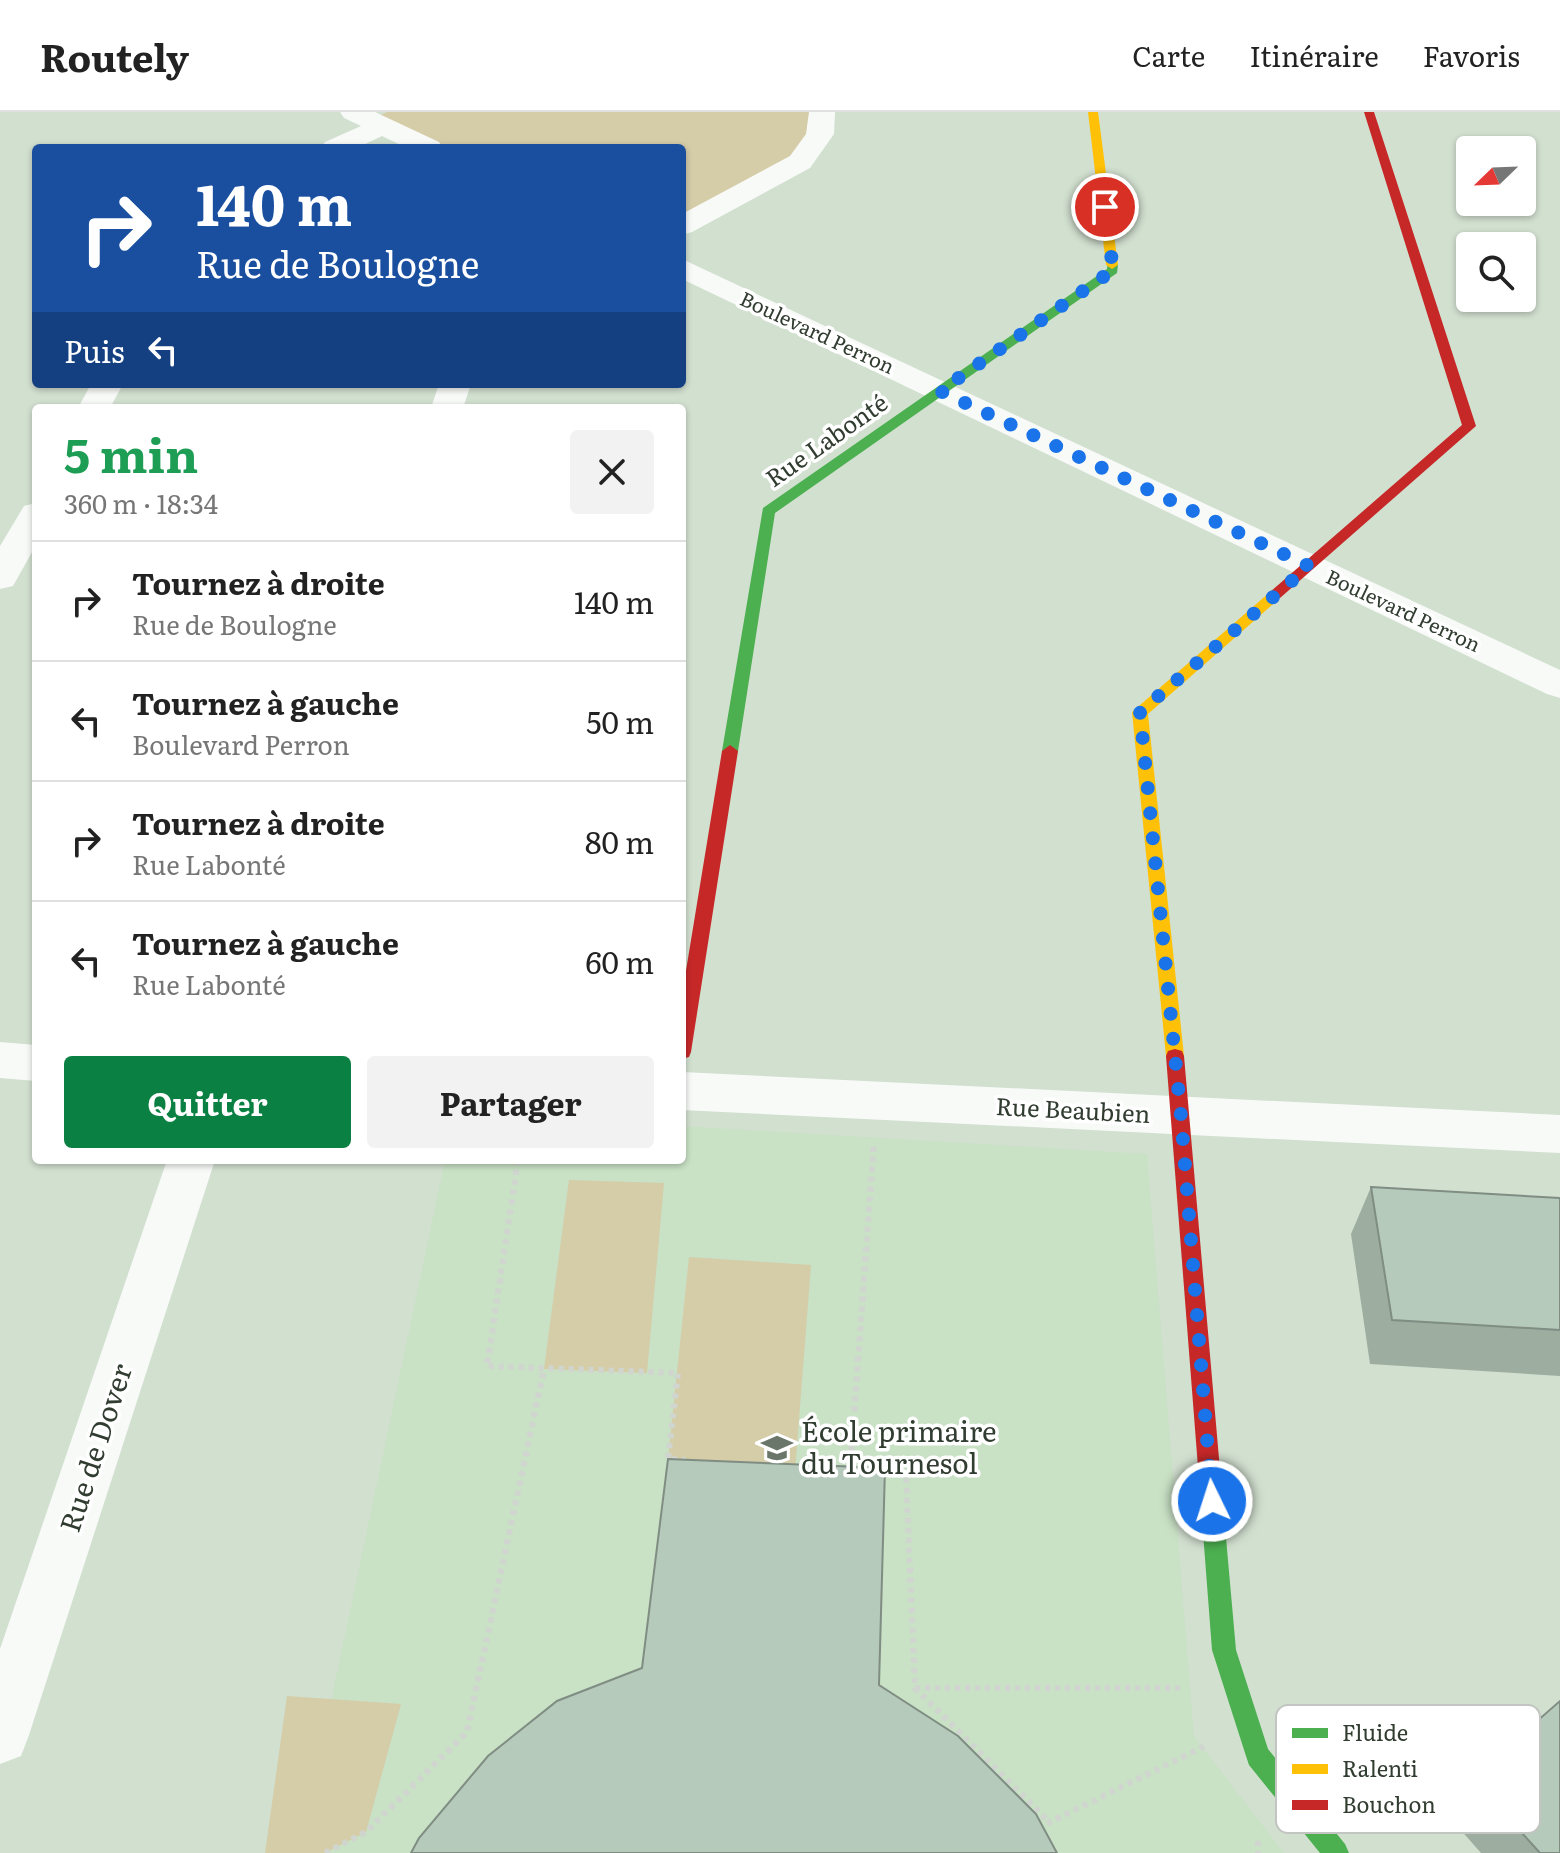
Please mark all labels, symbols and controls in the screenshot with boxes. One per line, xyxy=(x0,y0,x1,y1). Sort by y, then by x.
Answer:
text: Routely xyxy=(40,27,189,84)
text: Carte xyxy=(1132,34,1205,76)
text: Itinéraire xyxy=(1249,34,1379,76)
text: Favoris xyxy=(1423,34,1520,76)
north arrow xyxy=(1456,136,1536,216)
map controls xyxy=(1456,136,1536,312)
text: 140 m xyxy=(196,160,352,243)
pin xyxy=(1071,173,1139,241)
icon: right xyxy=(64,176,168,280)
icon: arrive xyxy=(1083,185,1127,229)
button: search xyxy=(1456,232,1536,312)
text: Rue de Boulogne xyxy=(196,236,479,289)
street label: Boulevard Perron xyxy=(736,282,900,380)
text: Puis xyxy=(64,328,125,372)
icon: left xyxy=(141,328,185,372)
street label: Rue Labonté xyxy=(757,384,894,494)
text: 5 min xyxy=(64,417,198,488)
button: close xyxy=(570,430,654,514)
text: 360 m · 18:34 xyxy=(64,483,218,522)
text: Tournez à droite xyxy=(132,560,385,604)
street label: Boulevard Perron xyxy=(1322,560,1486,658)
icon: right xyxy=(64,579,108,623)
text: 140 m xyxy=(574,579,654,623)
text: Rue de Boulogne xyxy=(132,604,337,643)
text: Tournez à gauche xyxy=(132,680,399,724)
icon: left xyxy=(64,699,108,743)
text: 50 m xyxy=(586,699,654,743)
text: Boulevard Perron xyxy=(132,724,350,763)
text: Tournez à droite xyxy=(132,800,385,844)
icon: right xyxy=(64,819,108,863)
text: 80 m xyxy=(585,819,654,863)
text: Rue Labonté xyxy=(132,844,286,883)
text: Tournez à gauche xyxy=(132,920,399,964)
icon: left xyxy=(64,939,108,983)
text: 60 m xyxy=(585,939,654,983)
text: Rue Labonté xyxy=(132,964,286,1003)
button: Quitter xyxy=(64,1056,351,1148)
button: Partager xyxy=(367,1056,654,1148)
street label: Rue Beaubien xyxy=(995,1087,1151,1130)
street label: Rue de Dover xyxy=(47,1357,141,1537)
place label: École primaire du Tournesol xyxy=(801,1409,997,1483)
school or university icon: École primaire du Tournesol xyxy=(760,1431,794,1465)
position arrow xyxy=(1170,1459,1254,1543)
legend xyxy=(1276,1705,1540,1833)
text: Fluide xyxy=(1342,1715,1408,1748)
text: Ralenti xyxy=(1342,1751,1418,1784)
text: Bouchon xyxy=(1342,1787,1436,1820)

